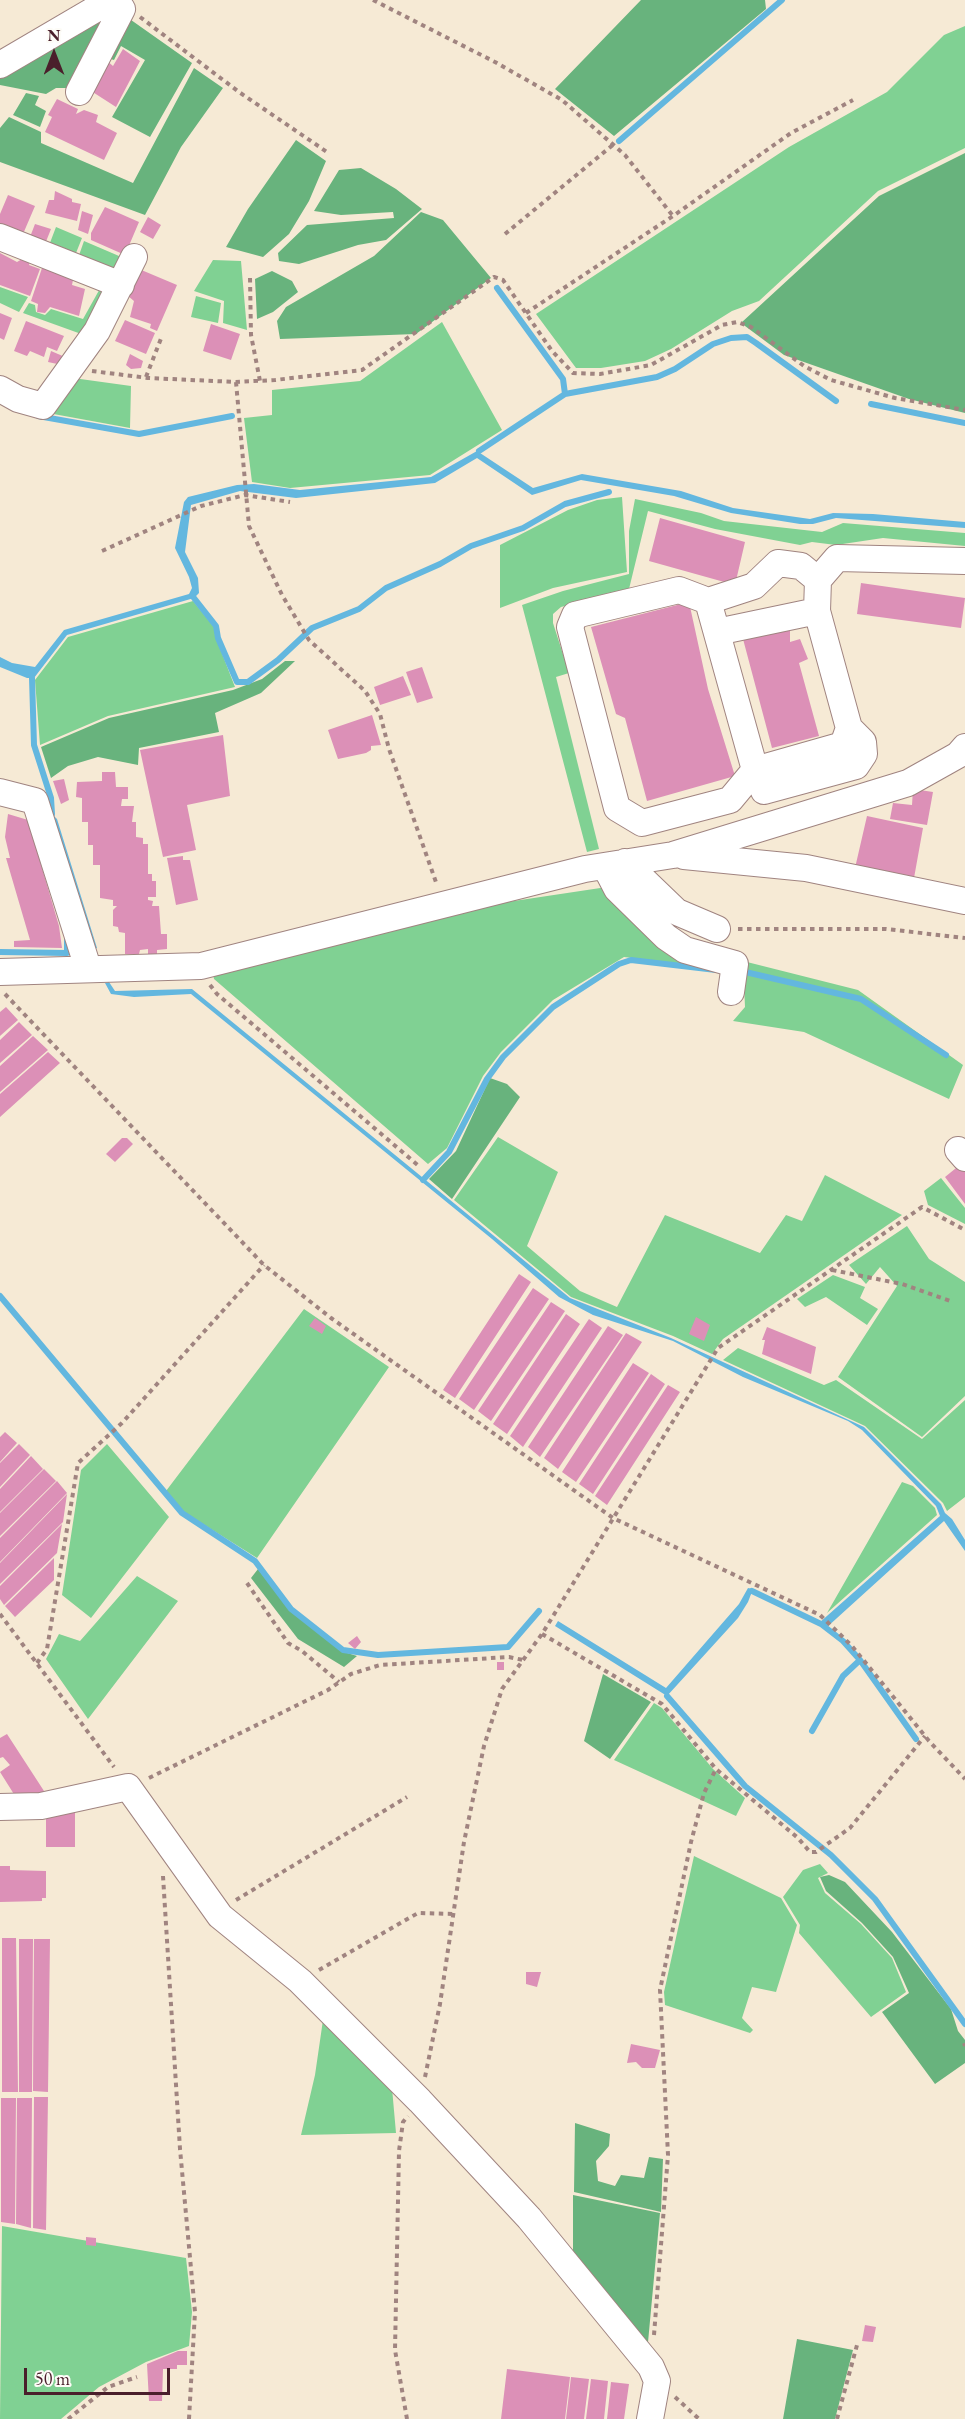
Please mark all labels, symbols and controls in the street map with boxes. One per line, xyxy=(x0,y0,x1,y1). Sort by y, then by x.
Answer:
north arrow xyxy=(24,24,84,84)
text: N xyxy=(48,25,60,46)
scale bar xyxy=(27,2356,172,2394)
text: 50 m xyxy=(35,2367,70,2390)

